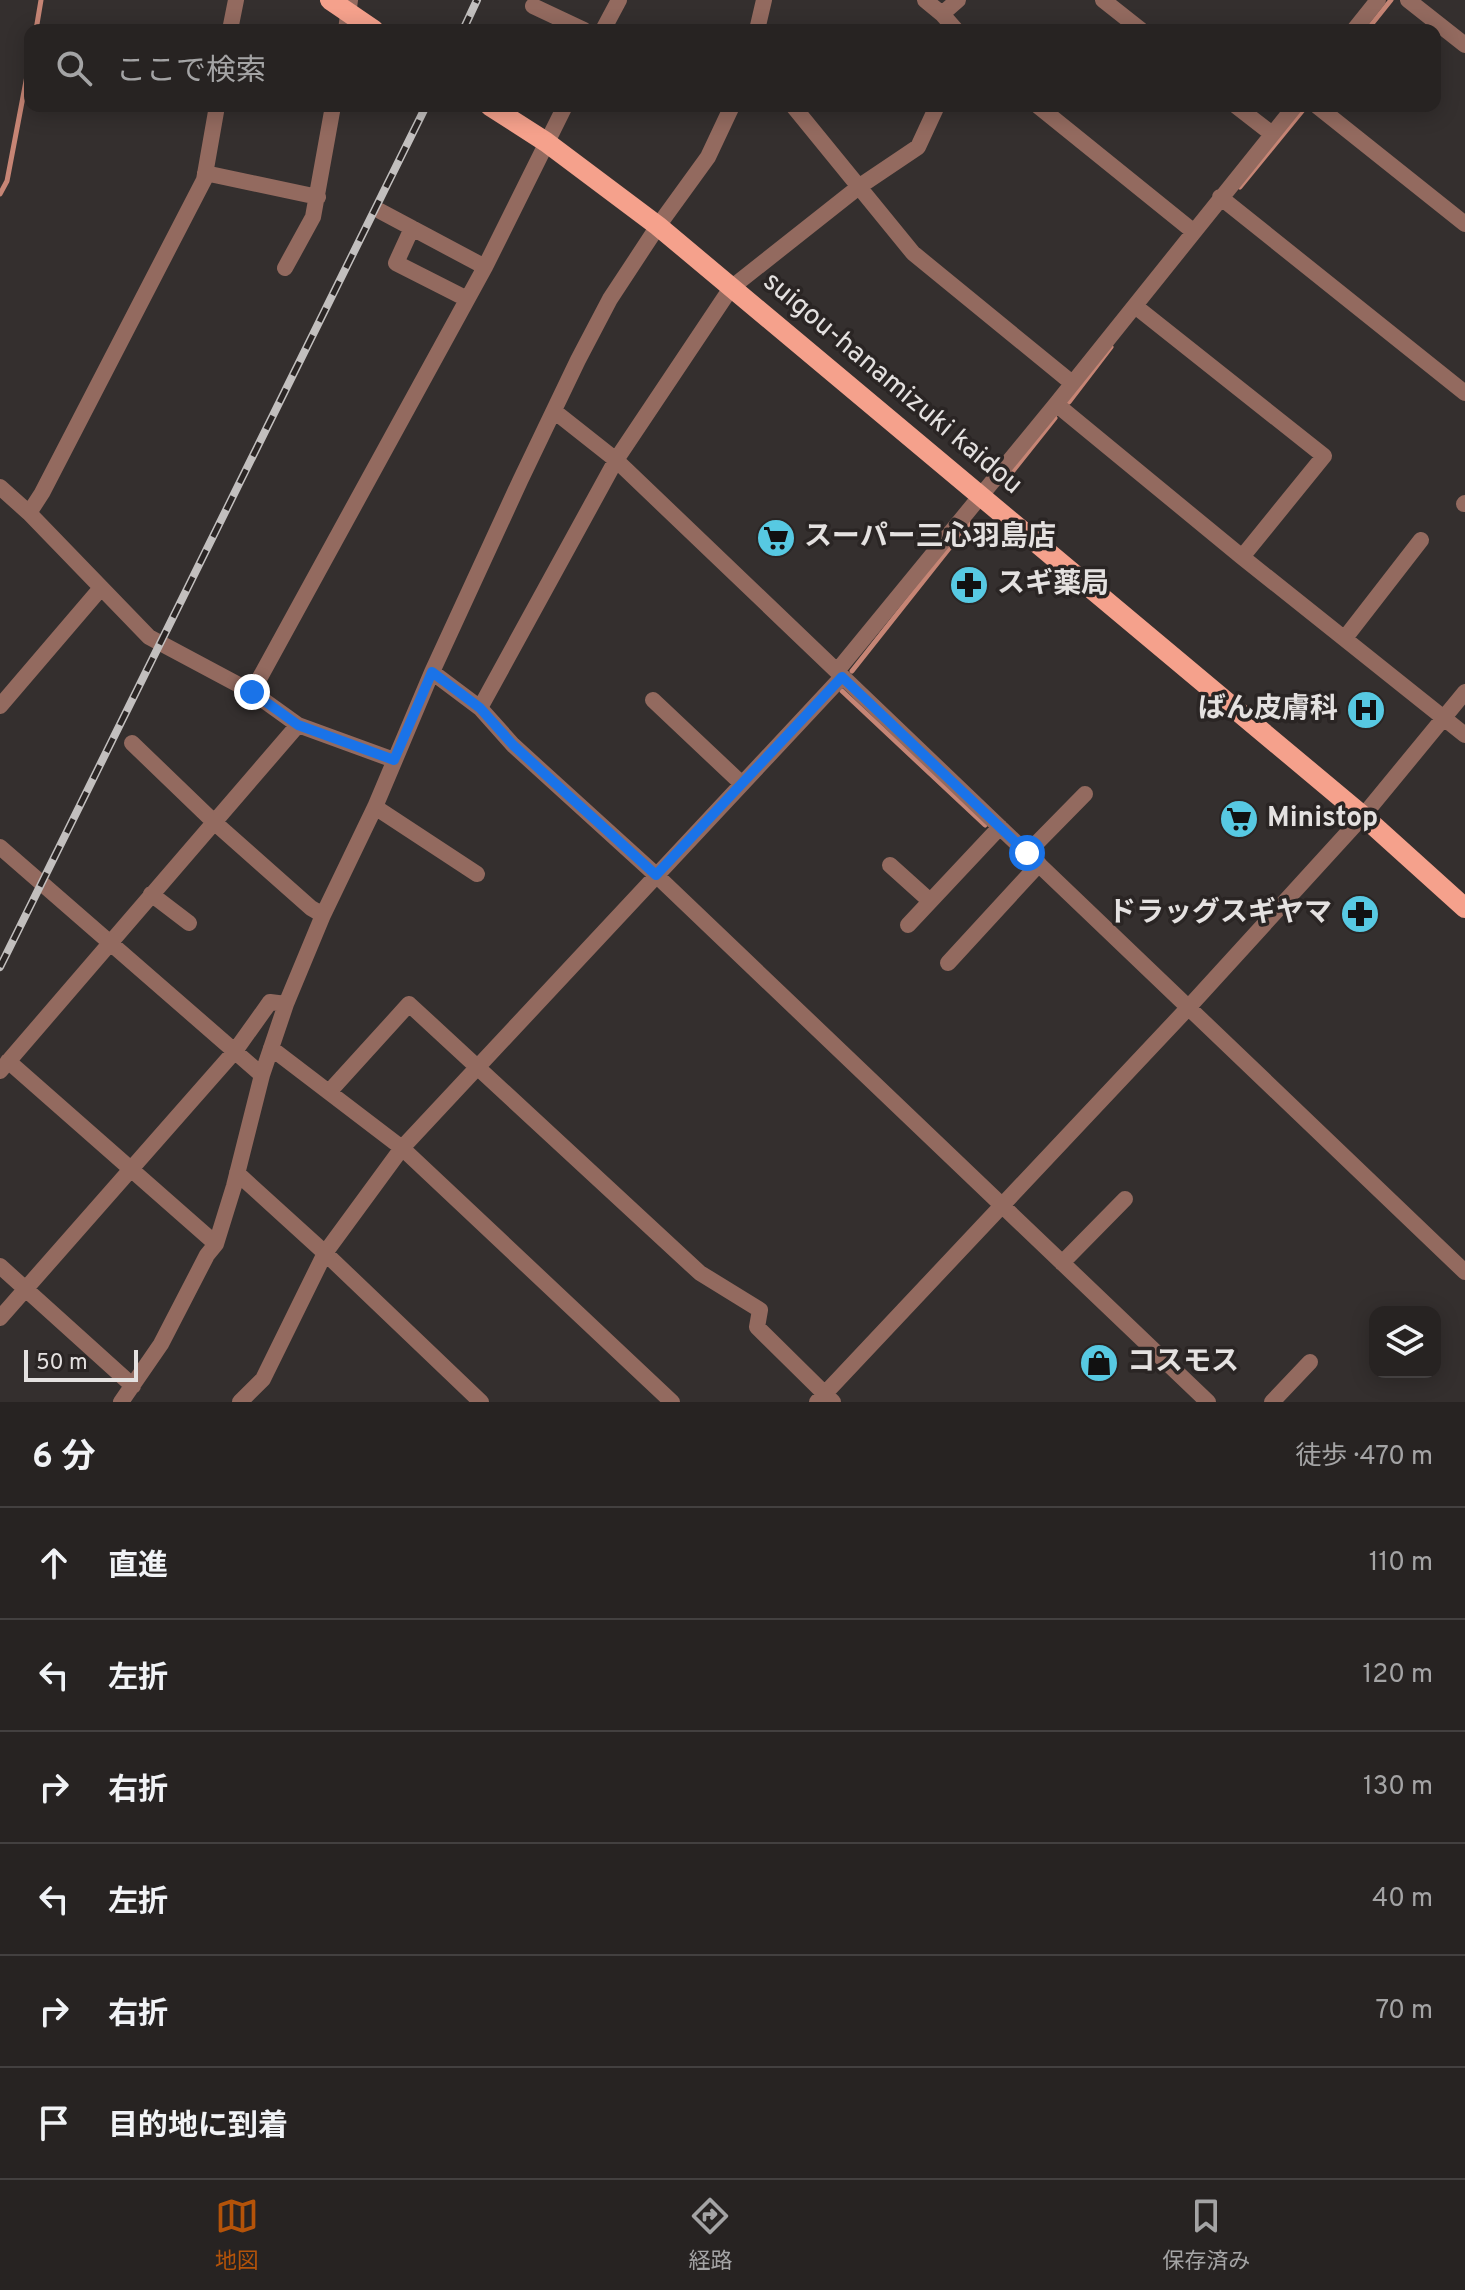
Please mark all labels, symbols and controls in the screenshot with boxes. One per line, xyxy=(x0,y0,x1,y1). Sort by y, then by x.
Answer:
search box xyxy=(24,24,1441,112)
icon: search xyxy=(52,46,96,90)
text: ここで検索 xyxy=(116,54,266,91)
street label: suigou-hanamizuki kaidou xyxy=(755,265,1029,503)
supermarket icon: スーパー三心羽島店 xyxy=(755,517,797,559)
place label: スーパー三心羽島店 xyxy=(804,520,1056,556)
pharmacy icon: スギ薬局 xyxy=(948,564,990,606)
place label: スギ薬局 xyxy=(997,567,1109,603)
route end xyxy=(234,674,270,710)
hospital icon: ばん皮膚科 xyxy=(1345,689,1387,731)
place label: ばん皮膚科 xyxy=(1198,692,1338,728)
supermarket icon: Ministop xyxy=(1218,798,1260,840)
place label: Ministop xyxy=(1267,801,1378,837)
route start xyxy=(1009,835,1045,871)
pharmacy icon: ドラッグスギヤマ xyxy=(1339,893,1381,935)
place label: ドラッグスギヤマ xyxy=(1108,896,1332,932)
map controls xyxy=(1369,1306,1441,1378)
button: layers xyxy=(1369,1306,1441,1378)
shop icon: コスモス xyxy=(1078,1342,1120,1384)
place label: コスモス xyxy=(1127,1345,1239,1381)
scale bar xyxy=(24,1346,138,1382)
text: 50 m xyxy=(36,1350,88,1377)
text: 6 分 xyxy=(32,1437,95,1480)
text: 徒歩 · 470 m xyxy=(1295,1441,1433,1474)
icon: ahead xyxy=(32,1541,76,1585)
text: 110 m xyxy=(1369,1547,1433,1580)
text: 直進 xyxy=(108,1549,168,1586)
icon: left xyxy=(32,1653,76,1697)
text: 120 m xyxy=(1363,1659,1433,1692)
text: 左折 xyxy=(108,1661,168,1698)
icon: right xyxy=(32,1765,76,1809)
text: 130 m xyxy=(1363,1771,1433,1804)
text: 右折 xyxy=(108,1773,168,1810)
icon: left xyxy=(32,1877,76,1921)
text: 40 m xyxy=(1372,1883,1433,1916)
text: 左折 xyxy=(108,1885,168,1922)
icon: right xyxy=(32,1989,76,2033)
text: 70 m xyxy=(1375,1995,1433,2028)
text: 右折 xyxy=(108,1997,168,2034)
icon: arrive xyxy=(32,2101,76,2145)
text: 目的地に到着 xyxy=(108,2109,288,2146)
tab: 地図 xyxy=(215,2194,259,2276)
tab: 経路 xyxy=(688,2194,732,2276)
tab: 保存済み xyxy=(1162,2194,1250,2276)

